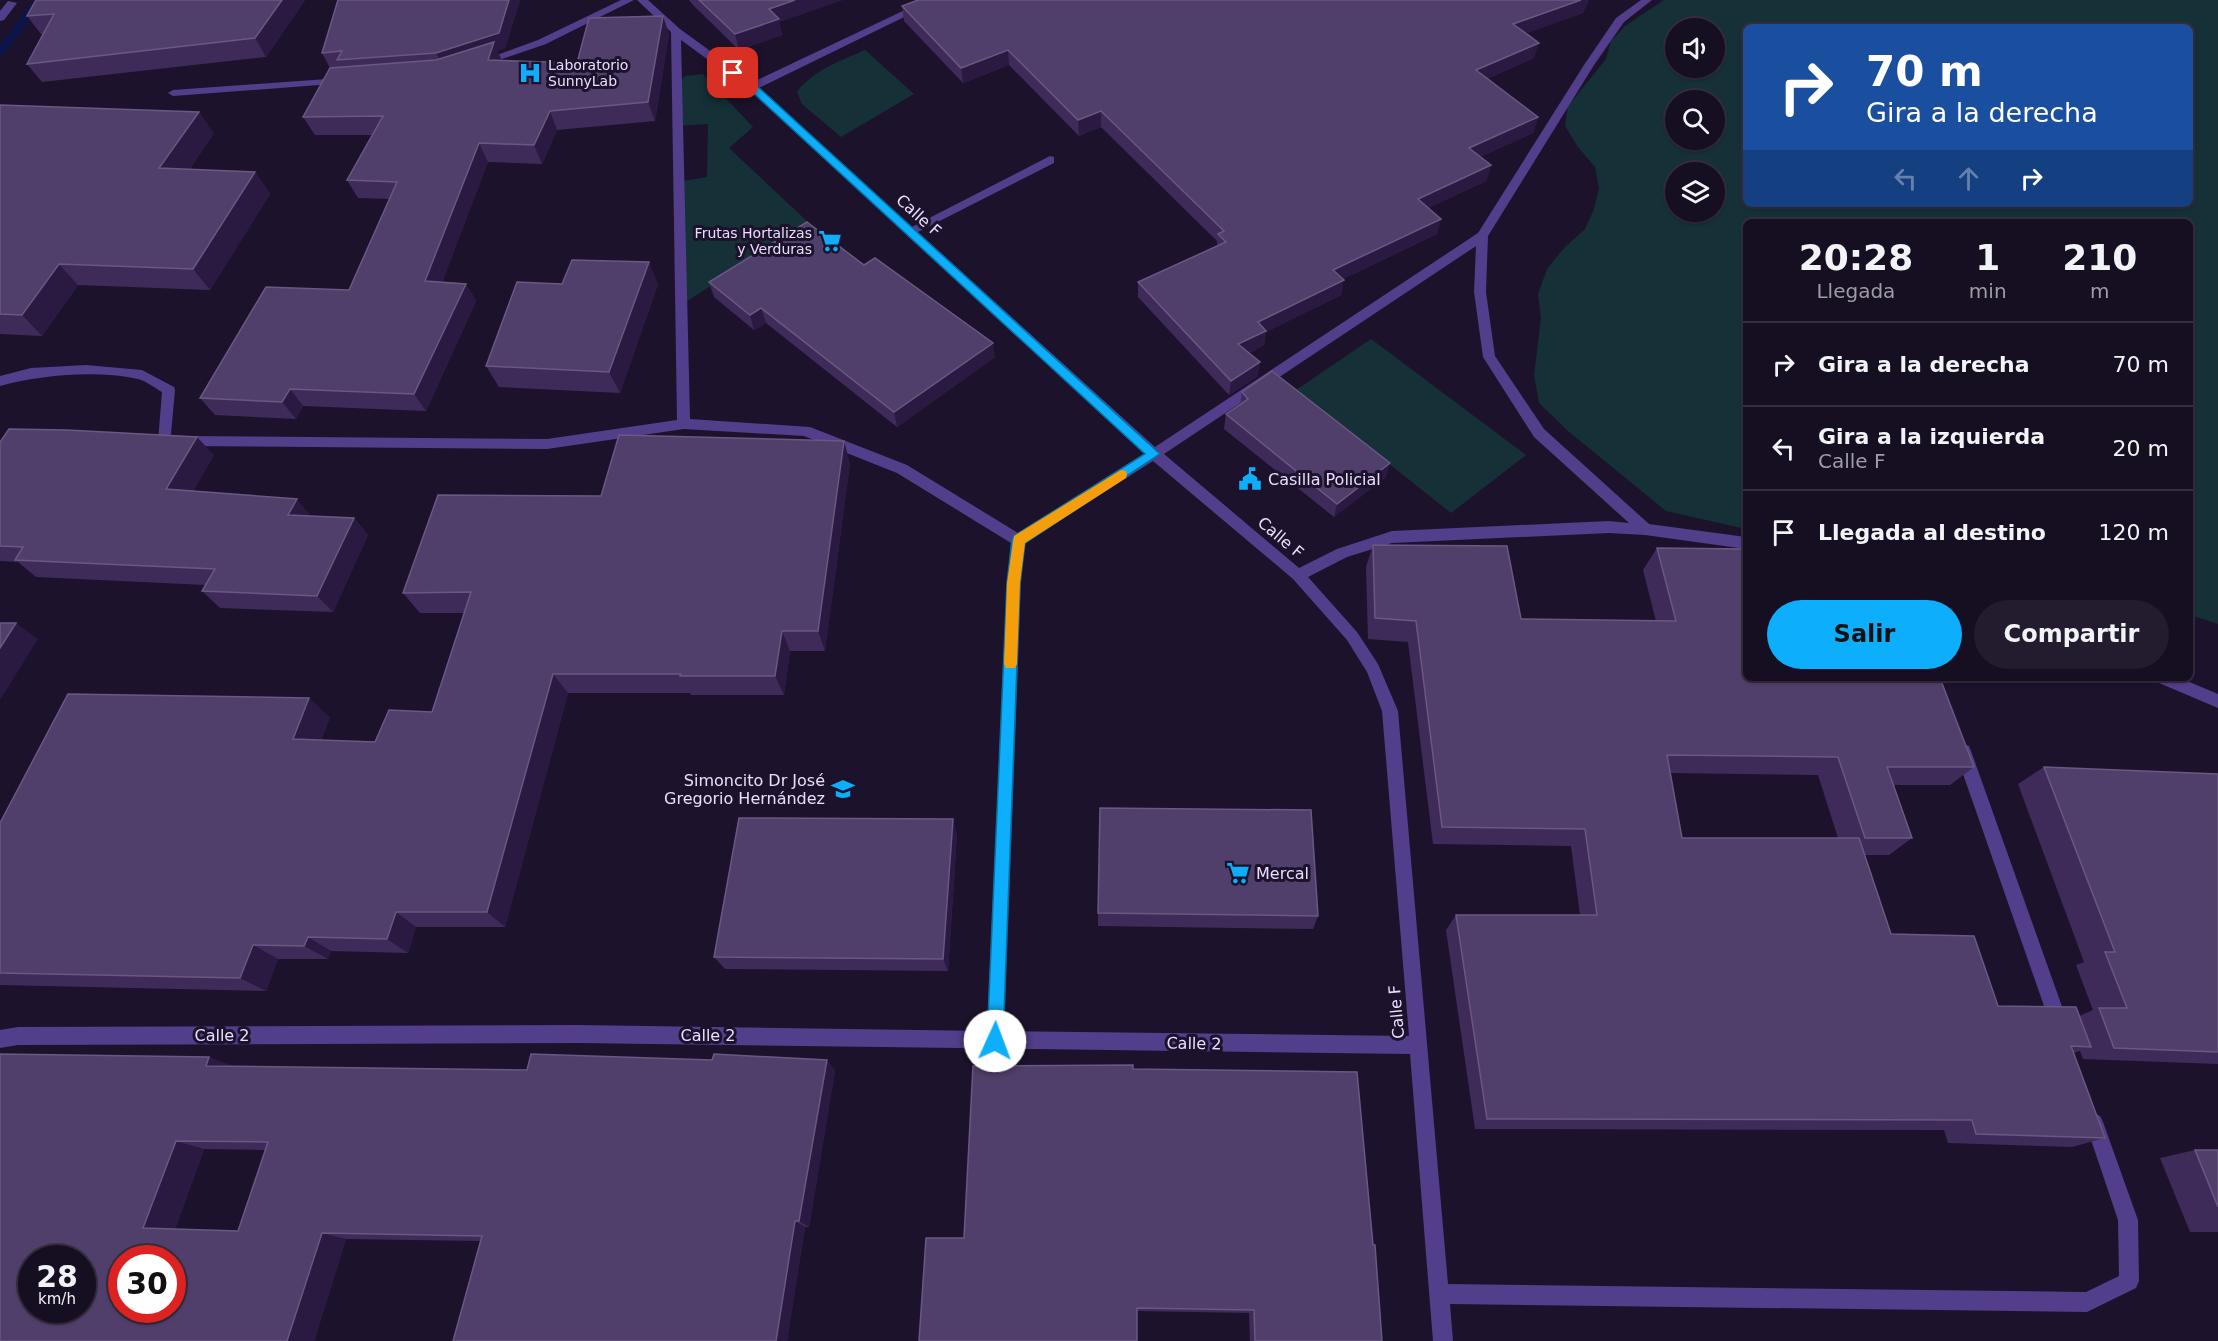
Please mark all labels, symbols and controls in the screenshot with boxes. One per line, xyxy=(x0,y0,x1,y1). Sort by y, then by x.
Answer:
map controls xyxy=(1665,18,1725,222)
button: sound xyxy=(1665,18,1725,78)
pin xyxy=(707,47,758,98)
text: 70 m xyxy=(1866,47,1983,96)
icon: right xyxy=(1767,48,1845,126)
icon: arrive xyxy=(716,56,749,89)
place label: Laboratorio SunnyLab xyxy=(548,57,628,89)
hospital icon: Laboratorio SunnyLab xyxy=(517,60,543,86)
button: search xyxy=(1665,90,1725,150)
text: Gira a la derecha xyxy=(1866,97,2098,128)
button: layers xyxy=(1665,162,1725,222)
icon: left xyxy=(1889,162,1922,195)
icon: ahead xyxy=(1952,162,1985,195)
icon: right xyxy=(2015,162,2048,195)
street label: Calle F xyxy=(892,190,945,240)
place label: Frutas Hortalizas y Verduras xyxy=(695,225,812,257)
supermarket icon: Frutas Hortalizas y Verduras xyxy=(817,228,843,254)
text: 20:28 xyxy=(1799,237,1913,278)
text: 1 xyxy=(1975,237,2000,278)
text: 210 xyxy=(2062,237,2137,278)
text: Llegada xyxy=(1816,279,1895,303)
text: min xyxy=(1969,279,2007,303)
text: m xyxy=(2090,279,2110,303)
icon: right xyxy=(1767,348,1800,381)
text: Gira a la derecha xyxy=(1818,352,2030,377)
text: 70 m xyxy=(2113,352,2169,377)
text: Gira a la izquierda xyxy=(1818,424,2045,449)
icon: left xyxy=(1767,432,1800,465)
text: 20 m xyxy=(2113,436,2169,461)
text: Calle F xyxy=(1818,449,1886,473)
public building icon: Casilla Policial xyxy=(1237,466,1263,492)
place label: Casilla Policial xyxy=(1268,470,1381,489)
street label: Calle F xyxy=(1254,513,1307,562)
icon: arrive xyxy=(1767,516,1800,549)
text: Llegada al destino xyxy=(1818,520,2046,545)
text: 120 m xyxy=(2099,520,2169,545)
button: Salir xyxy=(1767,600,1962,669)
button: Compartir xyxy=(1974,600,2169,669)
place label: Simoncito Dr José Gregorio Hernández xyxy=(664,771,825,808)
school or university icon: Simoncito Dr José Gregorio Hernández xyxy=(830,776,856,802)
supermarket icon: Mercal xyxy=(1225,860,1251,886)
place label: Mercal xyxy=(1256,864,1309,883)
street label: Calle F xyxy=(1385,984,1408,1040)
position arrow xyxy=(963,1009,1027,1073)
street label: Calle 2 xyxy=(195,1026,249,1045)
street label: Calle 2 xyxy=(681,1026,735,1045)
street label: Calle 2 xyxy=(1166,1034,1222,1053)
speed limit sign: 30 xyxy=(108,1245,186,1323)
text: 28 xyxy=(36,1259,78,1294)
text: km/h xyxy=(38,1290,76,1308)

